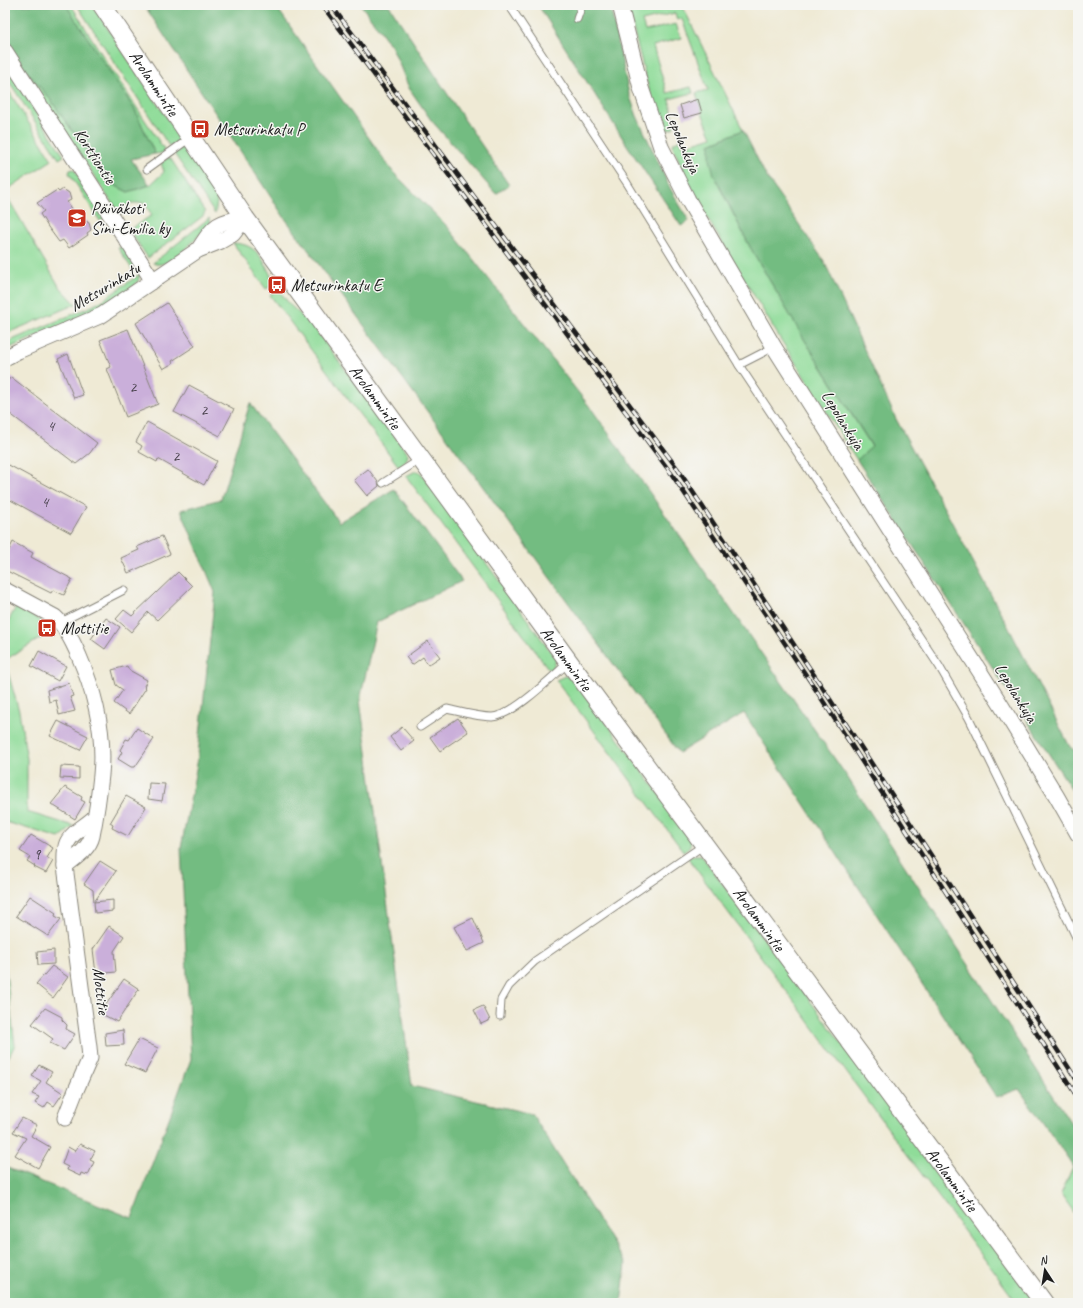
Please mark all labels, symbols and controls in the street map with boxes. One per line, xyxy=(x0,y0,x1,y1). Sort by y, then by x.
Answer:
street label: Arolammintie xyxy=(125,46,185,121)
street label: Lepolankuja xyxy=(661,108,706,177)
bus stop icon: Metsurinkatu P xyxy=(189,118,211,140)
place label: Metsurinkatu P xyxy=(214,119,306,140)
street label: Korttiontie xyxy=(69,124,122,189)
place label: Päiväkoti Sini-Emilia ky xyxy=(91,198,171,239)
school or university icon: Päiväkoti Sini-Emilia ky xyxy=(66,207,88,229)
street label: Metsurinkatu xyxy=(66,257,145,316)
bus stop icon: Metsurinkatu E xyxy=(266,274,288,296)
place label: Metsurinkatu E xyxy=(291,275,384,296)
street label: Arolammintie xyxy=(345,361,407,434)
house number: 2 xyxy=(130,378,138,397)
street label: Lepolankuja xyxy=(817,387,870,454)
house number: 2 xyxy=(201,401,209,420)
house number: 4 xyxy=(48,417,56,436)
house number: 2 xyxy=(173,447,181,466)
house number: 4 xyxy=(42,493,50,512)
bus stop icon: Mottitie xyxy=(36,617,58,639)
place label: Mottitie xyxy=(61,618,109,639)
street label: Arolammintie xyxy=(536,622,598,696)
street label: Lepolankuja xyxy=(990,660,1043,727)
house number: 9 xyxy=(34,845,42,864)
street label: Arolammintie xyxy=(729,883,791,956)
street label: Mottitie xyxy=(88,966,114,1017)
street label: Arolammintie xyxy=(922,1143,984,1217)
north arrow xyxy=(1025,1250,1065,1290)
text: N xyxy=(1038,1252,1050,1268)

